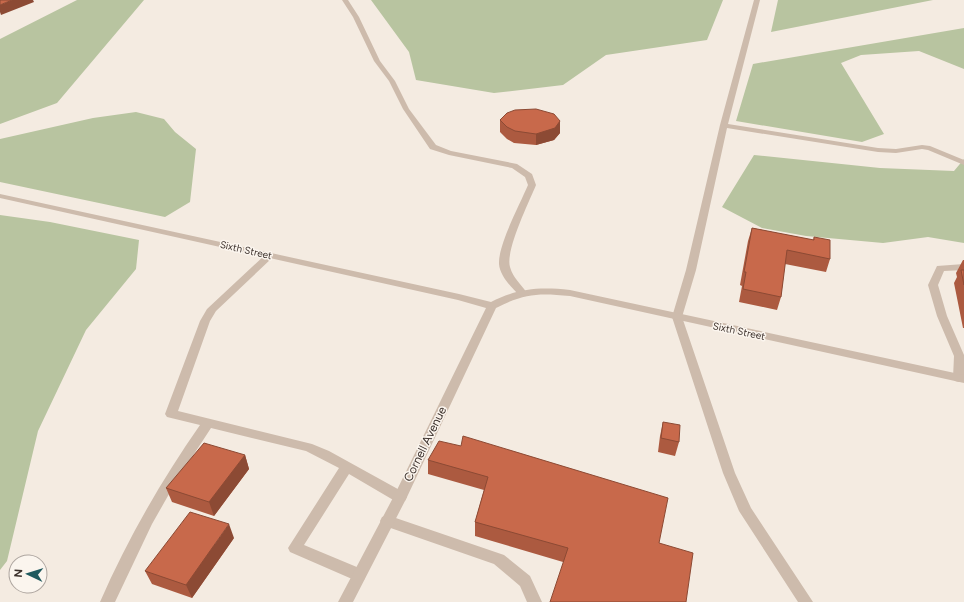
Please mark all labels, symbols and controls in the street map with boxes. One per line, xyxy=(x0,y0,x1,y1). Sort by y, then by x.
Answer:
street label: Sixth Street xyxy=(219,238,274,262)
street label: Sixth Street xyxy=(712,319,767,343)
street label: Cornell Avenue xyxy=(401,404,449,484)
north arrow xyxy=(8,554,48,594)
text: N xyxy=(12,569,25,578)

